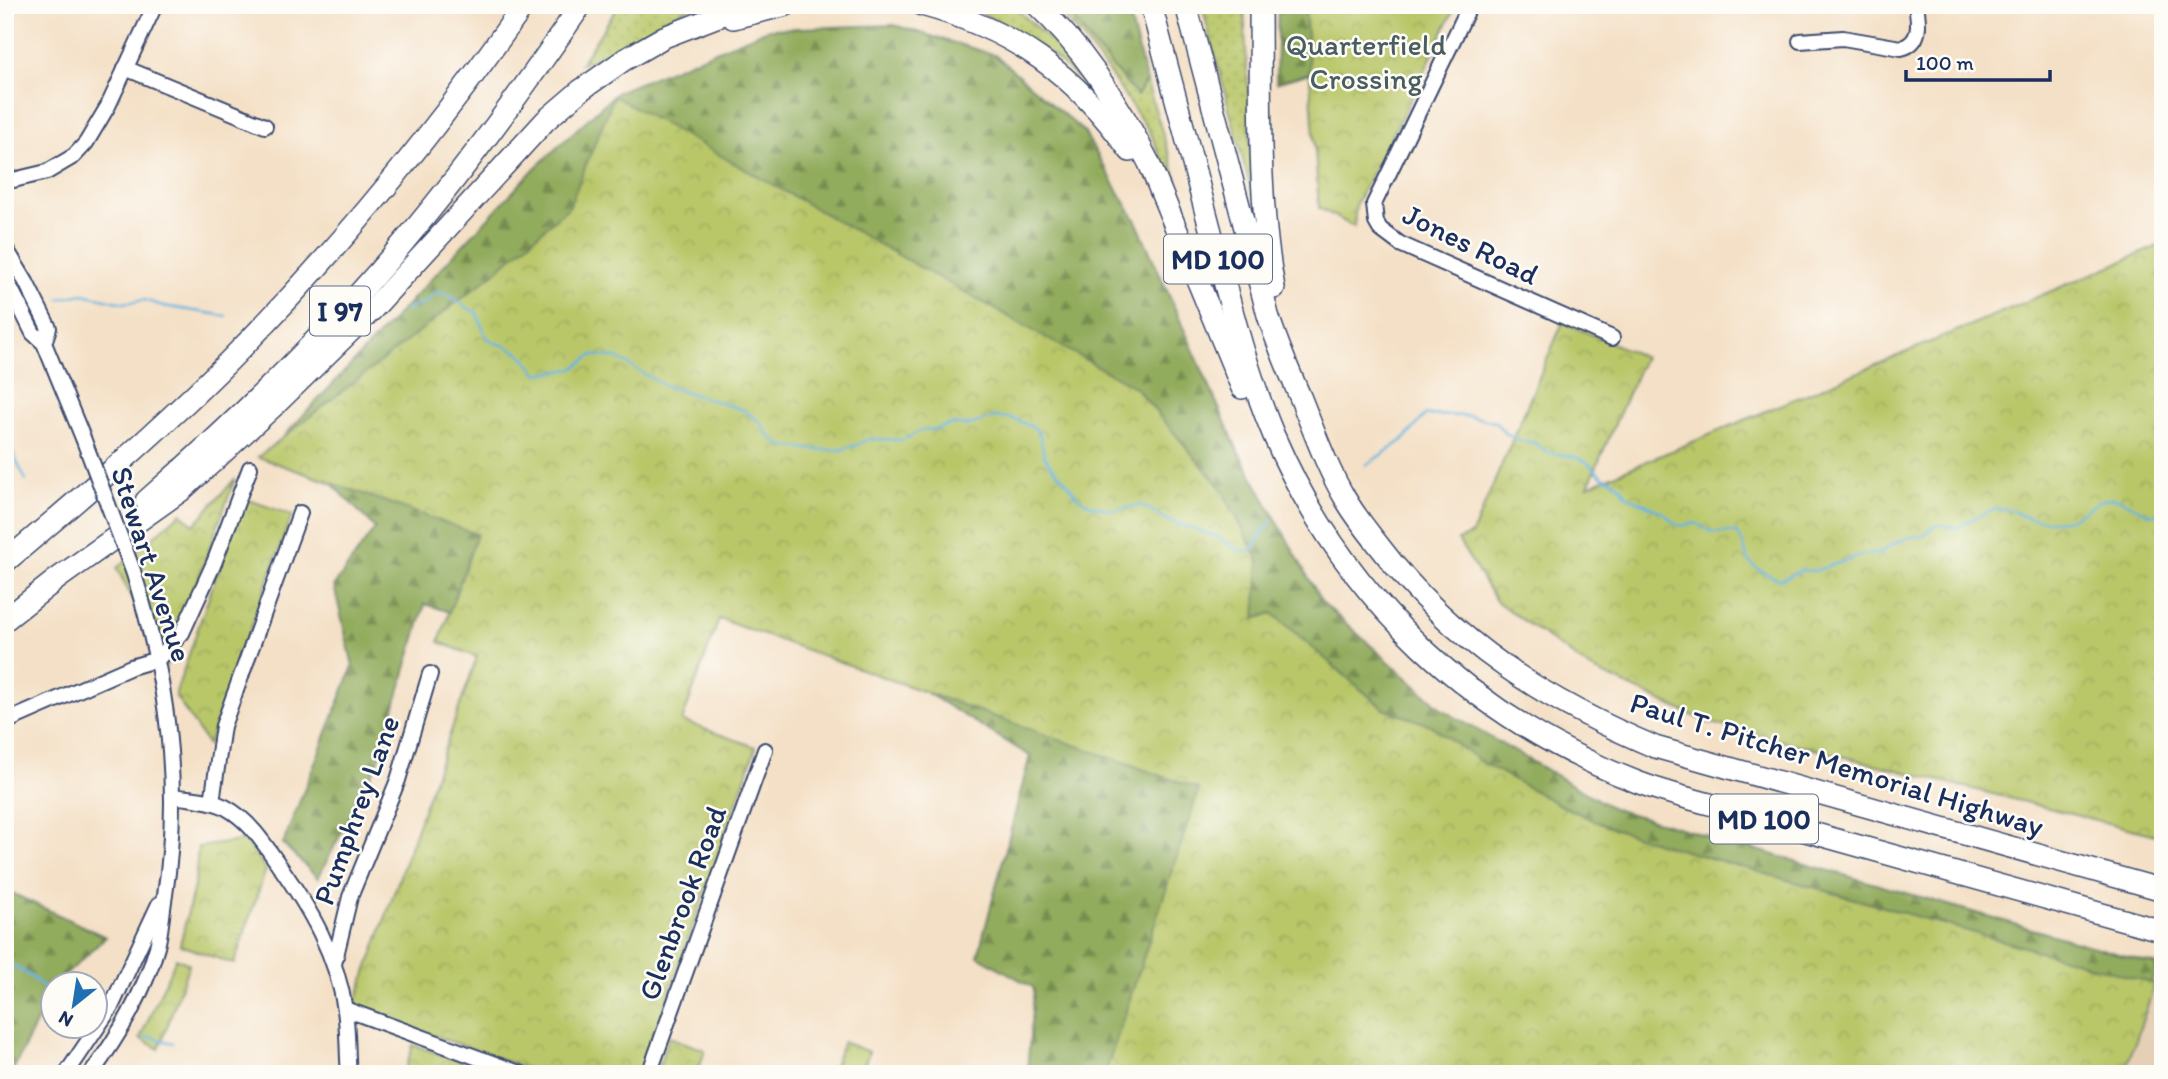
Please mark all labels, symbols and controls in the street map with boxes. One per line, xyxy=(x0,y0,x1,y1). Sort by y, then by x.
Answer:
park label: Quarterfield Crossing xyxy=(1286,26,1446,97)
scale bar xyxy=(1906,38,2049,82)
text: 100 m xyxy=(1916,50,1974,75)
street label: Jones Road xyxy=(1397,195,1545,293)
road number: MD 100 xyxy=(1164,234,1272,284)
road number: I 97 xyxy=(310,286,370,336)
street label: Stewart Avenue xyxy=(103,462,201,666)
street label: Paul T. Pitcher Memorial Highway xyxy=(1626,683,2048,845)
street label: Pumphrey Lane xyxy=(305,710,407,910)
road number: MD 100 xyxy=(1710,794,1818,844)
street label: Glenbrook Road xyxy=(630,801,734,1005)
north arrow xyxy=(38,970,108,1040)
text: N xyxy=(54,1006,77,1032)

